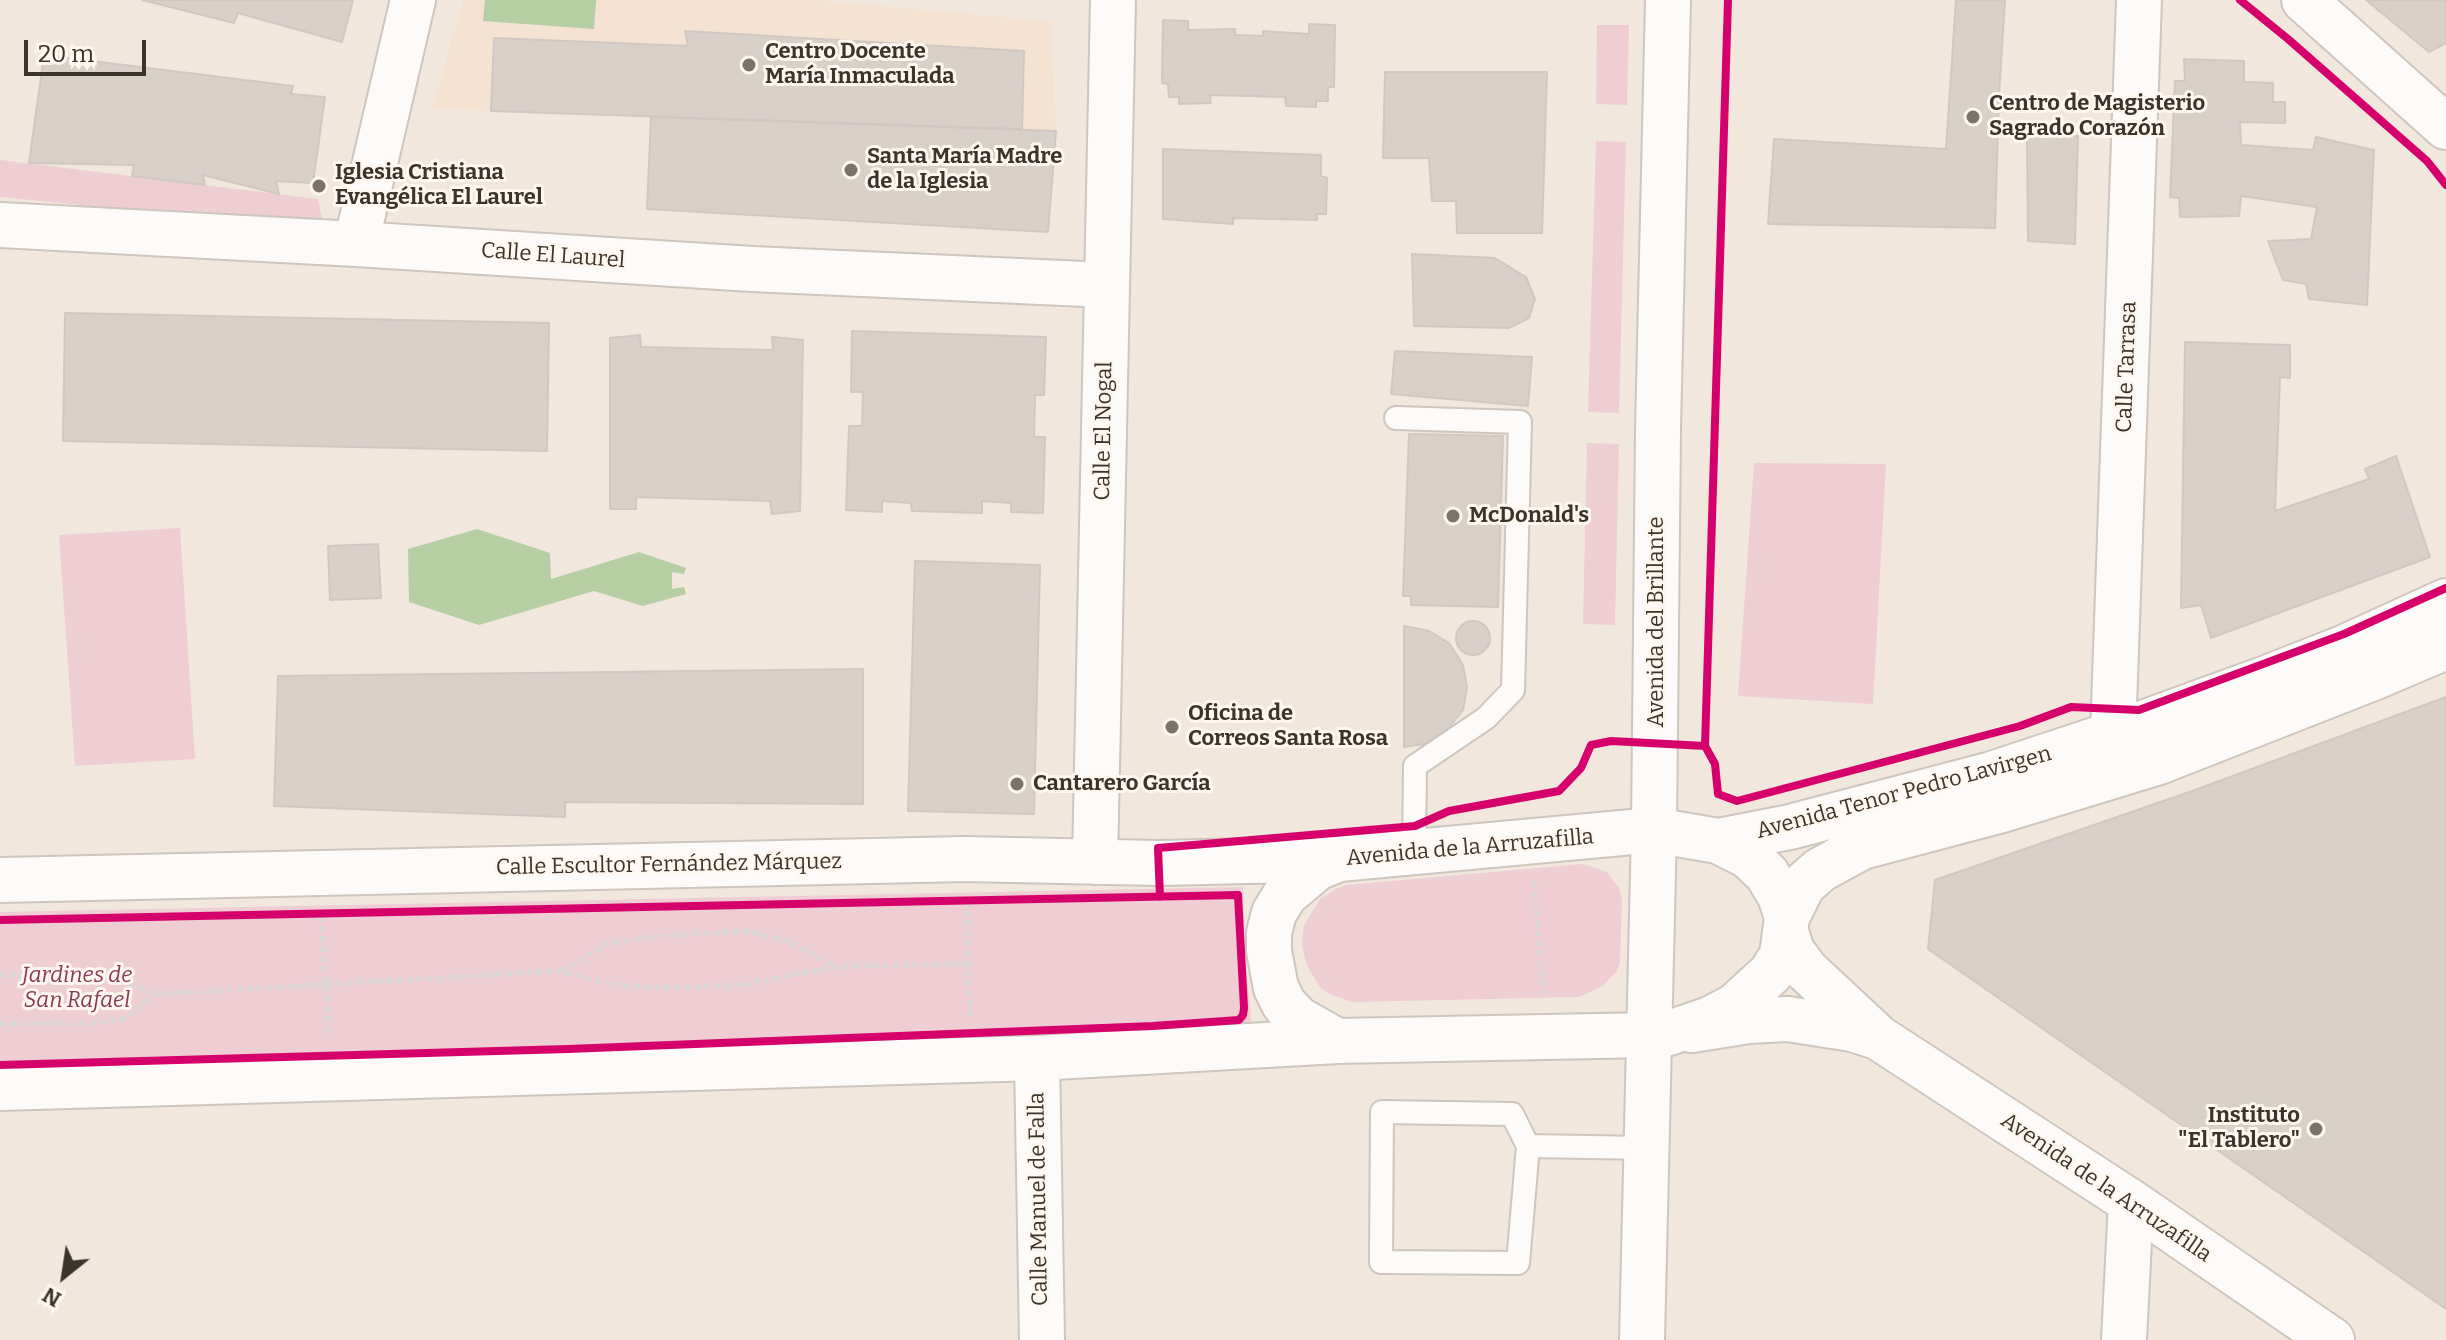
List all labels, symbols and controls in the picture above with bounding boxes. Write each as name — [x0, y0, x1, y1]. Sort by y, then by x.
scale bar — [28, 24, 150, 74]
place label: Centro Docente María Inmaculada — [765, 39, 955, 90]
text: 20 m — [38, 40, 94, 68]
marker: Centro Docente María Inmaculada — [740, 56, 758, 74]
place label: Centro de Magisterio Sagrado Corazón — [1989, 91, 2205, 142]
marker: Centro de Magisterio Sagrado Corazón — [1964, 108, 1982, 126]
place label: Santa María Madre de la Iglesia — [867, 144, 1062, 196]
place label: Iglesia Cristiana Evangélica El Laurel — [335, 160, 543, 212]
marker: Santa María Madre de la Iglesia — [842, 161, 860, 179]
marker: Iglesia Cristiana Evangélica El Laurel — [310, 177, 328, 195]
street label: Calle El Laurel — [480, 238, 626, 274]
street label: Calle Tarrasa — [2112, 301, 2142, 433]
street label: Calle El Nogal — [1090, 361, 1118, 501]
place label: McDonald's — [1469, 503, 1589, 529]
marker: McDonald's — [1444, 507, 1462, 525]
street label: Avenida del Brillante — [1644, 516, 1670, 728]
place label: Oficina de Correos Santa Rosa — [1188, 701, 1388, 752]
marker: Oficina de Correos Santa Rosa — [1163, 718, 1181, 736]
street label: Avenida Tenor Pedro Lavirgen — [1753, 741, 2055, 845]
place label: Cantarero García — [1033, 771, 1211, 797]
marker: Cantarero García — [1008, 775, 1026, 793]
street label: Avenida de la Arruzafilla — [1345, 824, 1595, 872]
street label: Calle Escultor Fernández Márquez — [496, 849, 842, 881]
park label: Jardines de San Rafael — [22, 963, 132, 1014]
street label: Calle Manuel de Falla — [1024, 1092, 1054, 1306]
place label: Instituto "El Tablero" — [2178, 1103, 2300, 1154]
street label: Avenida de la Arruzafilla — [1996, 1108, 2216, 1268]
marker: Instituto "El Tablero" — [2307, 1120, 2325, 1138]
north arrow — [24, 1236, 104, 1316]
text: N — [38, 1281, 66, 1313]

